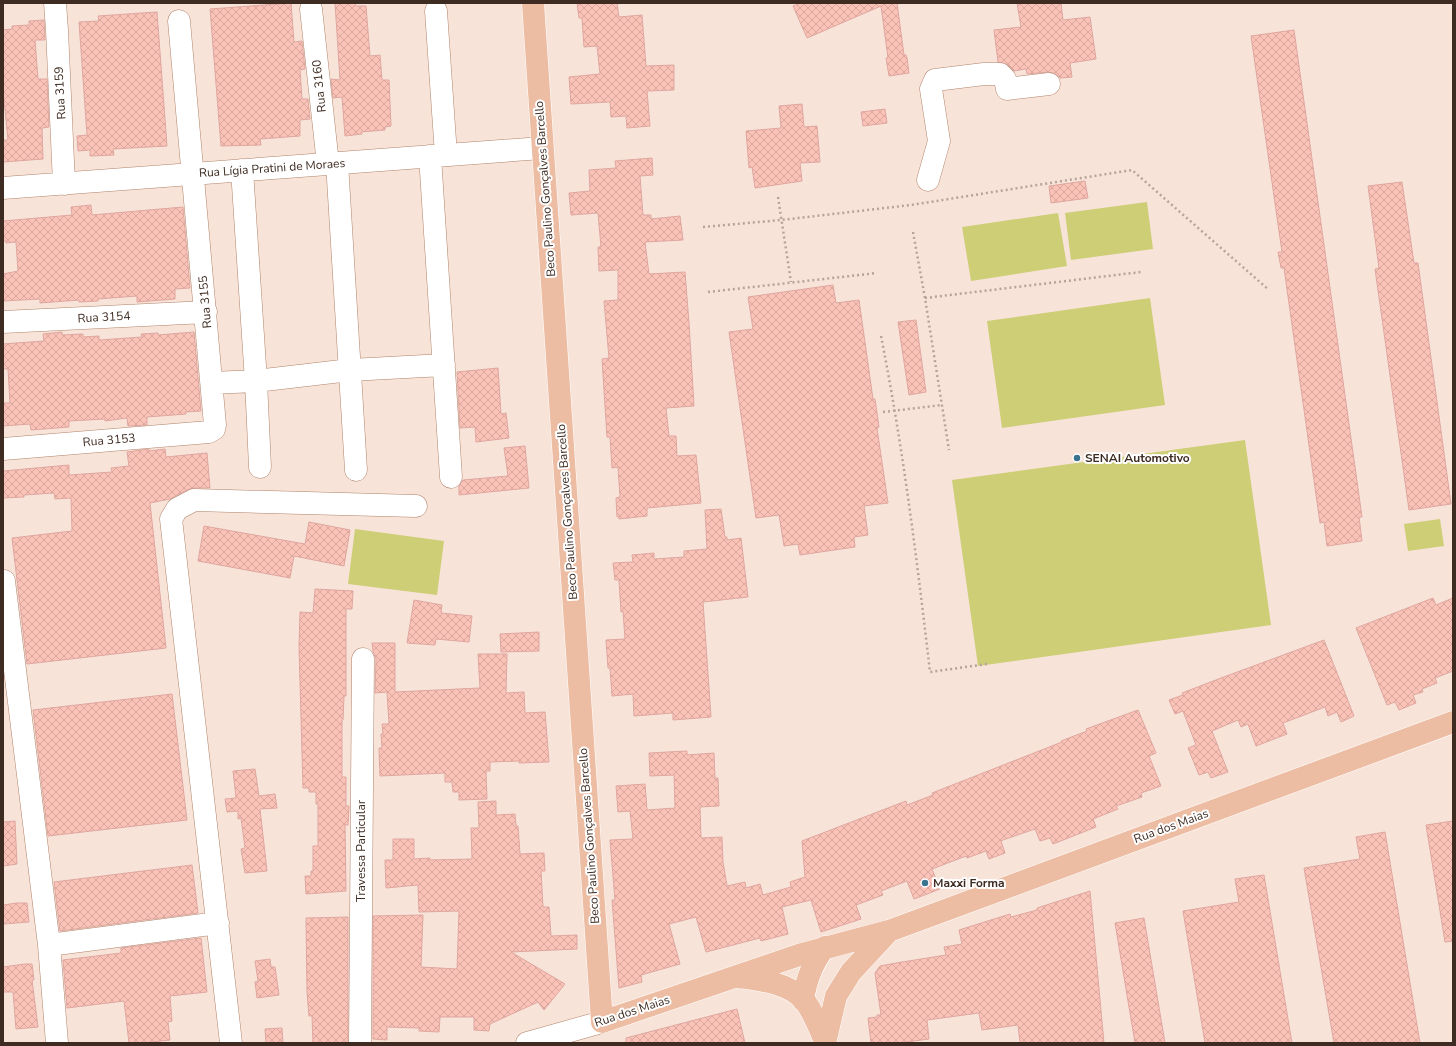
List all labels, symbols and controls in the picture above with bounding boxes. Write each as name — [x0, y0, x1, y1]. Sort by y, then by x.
street label: Rua 3160 — [308, 59, 330, 113]
street label: Rua 3159 — [51, 66, 69, 120]
street label: Beco Paulino Gonçalves Barcello — [531, 100, 559, 277]
street label: Rua Lígia Pratini de Moraes — [198, 155, 346, 181]
street label: Rua 3155 — [195, 275, 215, 329]
street label: Rua 3154 — [77, 308, 131, 326]
street label: Beco Paulino Gonçalves Barcello — [553, 423, 581, 600]
street label: Rua 3153 — [82, 430, 136, 450]
place label: SENAI Automotivo — [1085, 450, 1190, 466]
marker: SENAI Automotivo — [1072, 453, 1082, 463]
street label: Beco Paulino Gonçalves Barcello — [575, 747, 603, 924]
street label: Travessa Particular — [353, 799, 369, 902]
street label: Rua dos Maias — [1131, 805, 1211, 847]
place label: Maxxi Forma — [933, 875, 1005, 891]
marker: Maxxi Forma — [920, 878, 930, 888]
street label: Rua dos Maias — [592, 991, 672, 1031]

